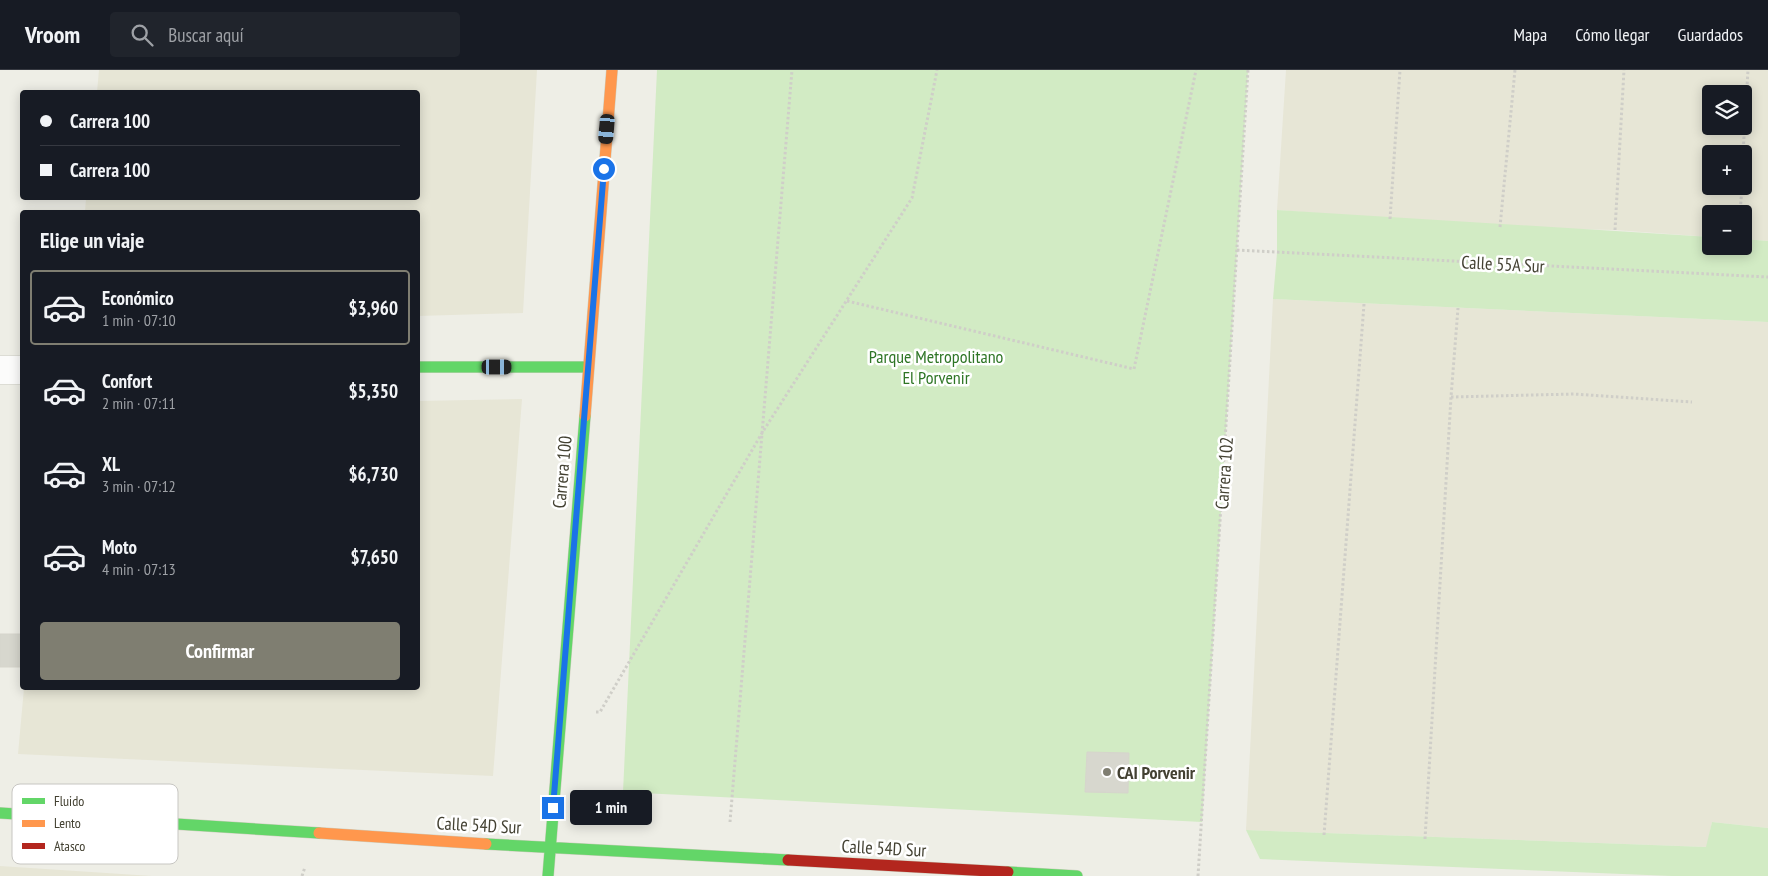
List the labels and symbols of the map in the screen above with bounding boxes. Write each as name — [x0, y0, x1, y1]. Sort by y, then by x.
car — [598, 113, 615, 145]
route start — [593, 158, 615, 180]
street label: Calle 55A Sur — [1461, 250, 1545, 278]
park label: Parque Metropolitano El Porvenir — [869, 345, 1004, 389]
car — [482, 360, 512, 375]
street label: Carrera 100 — [547, 435, 577, 509]
street label: Carrera 102 — [1210, 436, 1238, 510]
place label: CAI Porvenir — [1117, 761, 1196, 784]
marker: CAI Porvenir — [1101, 766, 1113, 778]
legend — [12, 784, 178, 864]
callout: 1 min — [570, 790, 653, 826]
text: Fluido — [54, 792, 84, 810]
route end — [542, 797, 564, 819]
street label: Calle 54D Sur — [436, 811, 522, 839]
text: Lento — [54, 814, 81, 832]
street label: Calle 54D Sur — [841, 834, 927, 862]
text: Atasco — [54, 837, 85, 855]

